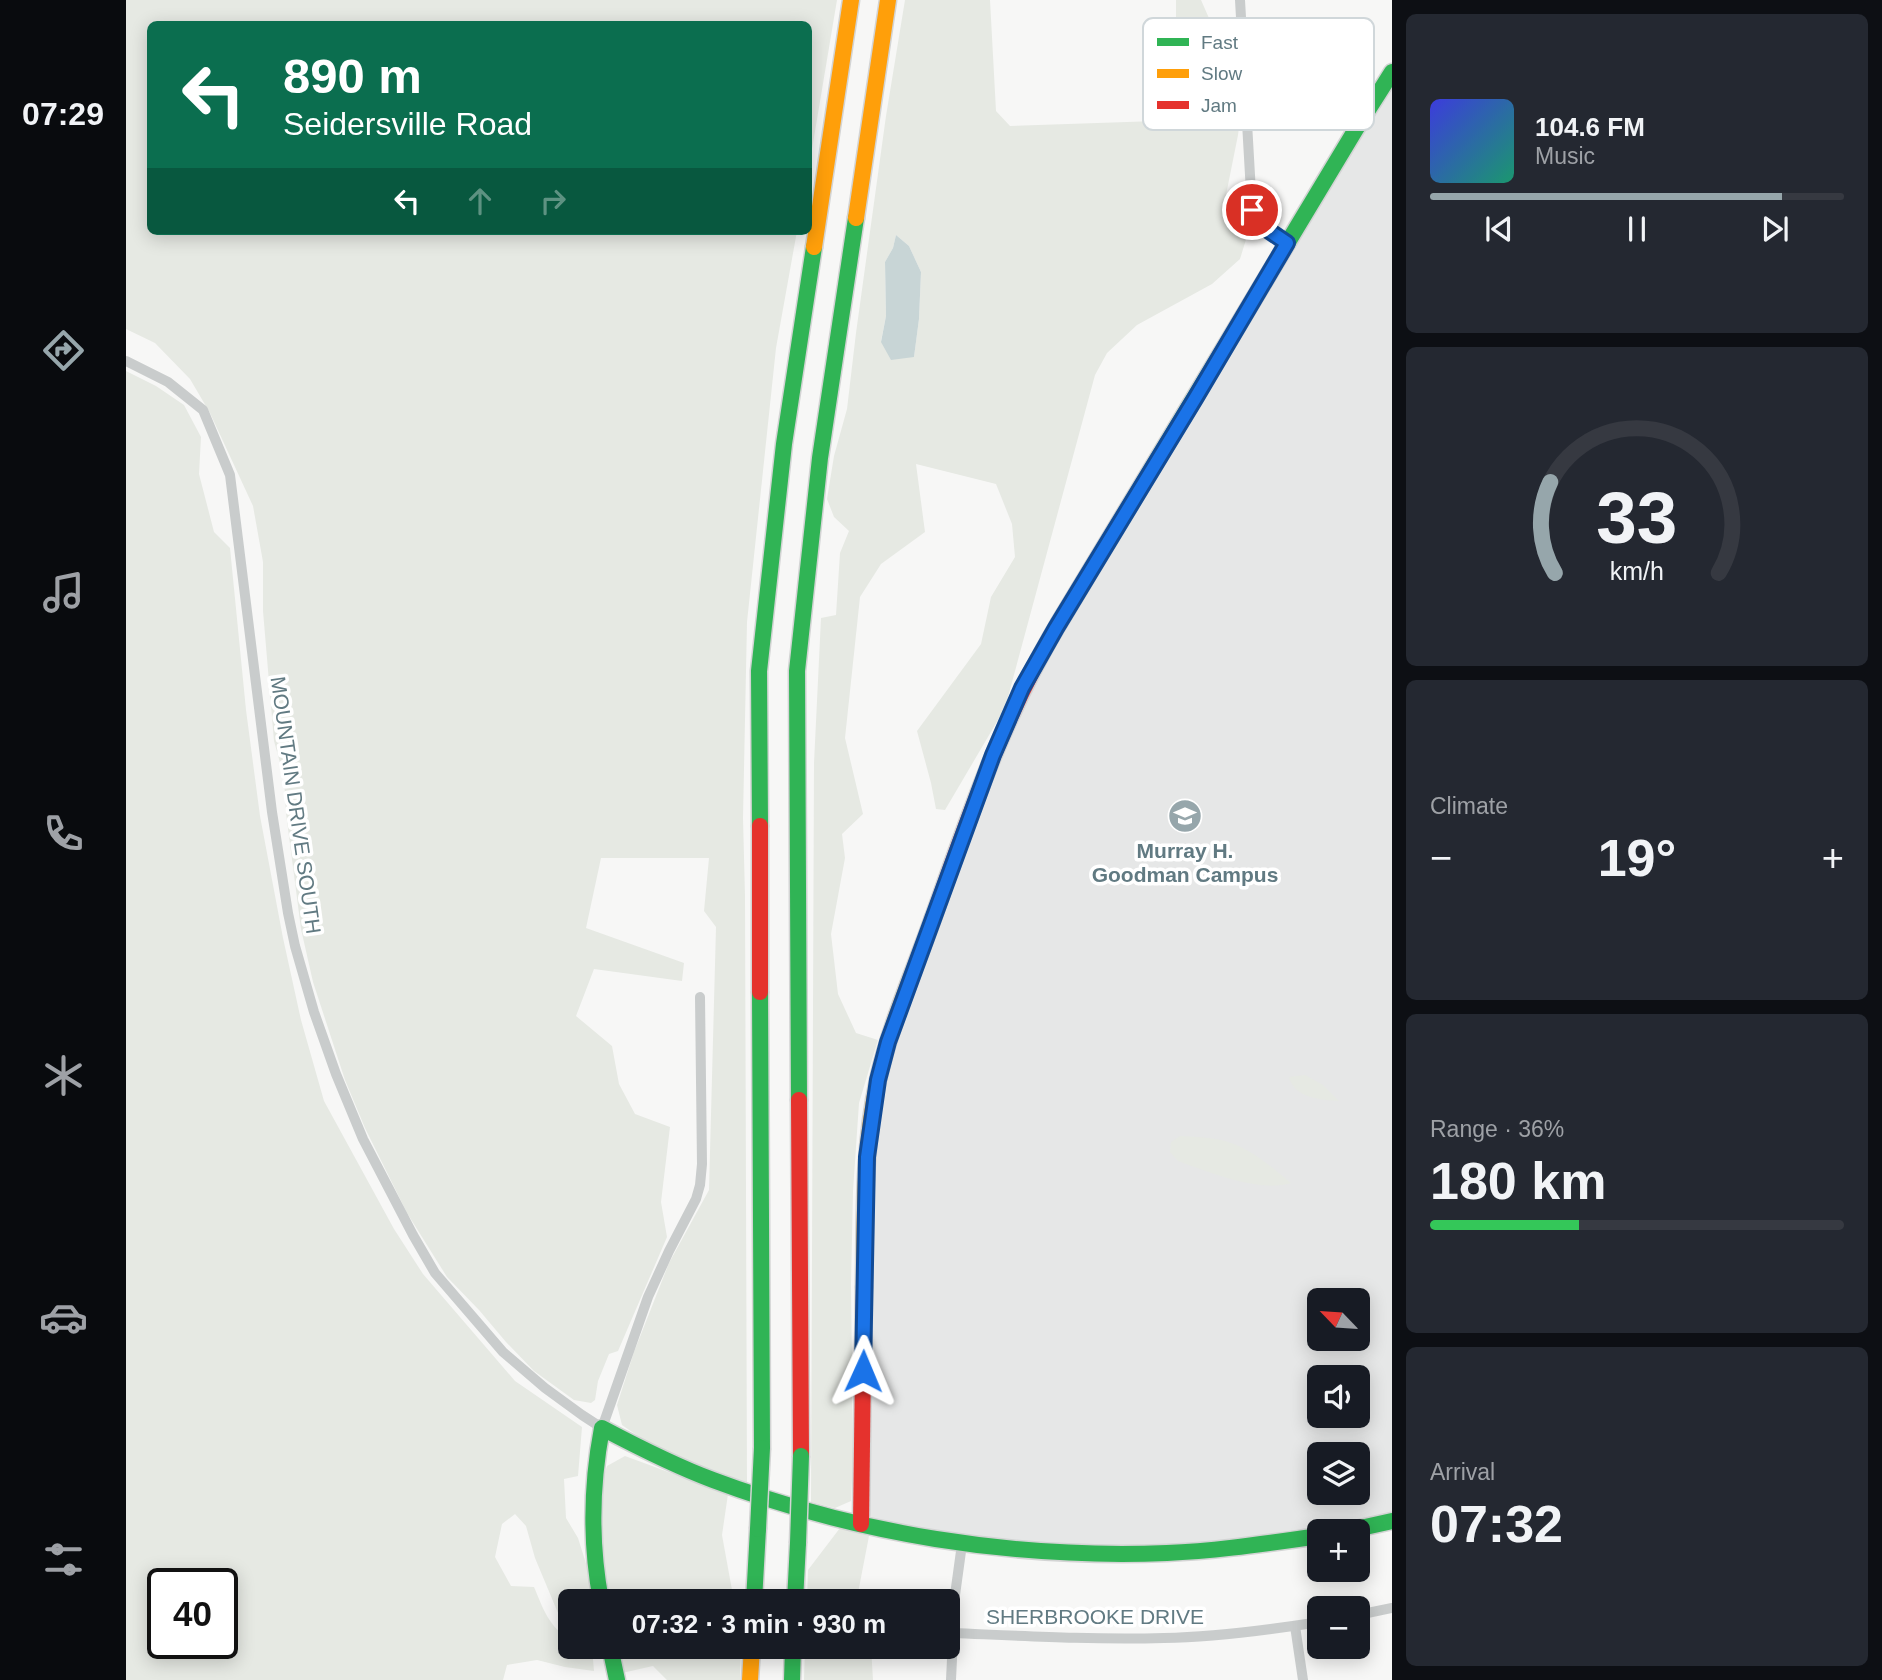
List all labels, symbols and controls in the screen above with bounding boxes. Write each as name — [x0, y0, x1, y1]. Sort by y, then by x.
legend — [1143, 18, 1374, 130]
text: Fast — [1201, 32, 1239, 53]
icon: left — [168, 49, 259, 140]
text: 890 m — [283, 49, 422, 103]
text: Slow — [1201, 63, 1242, 84]
text: Jam — [1201, 95, 1237, 116]
text: 07:29 — [22, 96, 104, 132]
text: Seidersville Road — [283, 106, 532, 142]
text: 104.6 FM — [1535, 112, 1645, 142]
text: Music — [1535, 143, 1595, 169]
pin — [1222, 180, 1282, 240]
icon: left — [388, 182, 426, 220]
icon: ahead — [461, 182, 499, 220]
icon: right — [534, 182, 572, 220]
icon: arrive — [1233, 191, 1271, 229]
icon: previous — [1480, 210, 1518, 248]
icon: pause — [1618, 210, 1656, 248]
icon: next — [1756, 210, 1794, 248]
icon: directions — [39, 326, 88, 375]
text: 33 — [1597, 477, 1677, 558]
text: km/h — [1610, 557, 1664, 585]
icon: music — [39, 568, 88, 617]
street label: MOUNTAIN DRIVE SOUTH — [267, 675, 325, 935]
text: Climate — [1430, 793, 1508, 819]
school or university icon: Murray H. Goodman Campus — [1166, 797, 1204, 835]
icon: phone — [39, 809, 88, 858]
text: 19° — [1598, 829, 1676, 887]
text: − — [1430, 837, 1452, 879]
text: + — [1822, 837, 1844, 879]
place label: Murray H. Goodman Campus — [1092, 839, 1278, 886]
icon: climate — [39, 1051, 88, 1100]
text: Range · 36% — [1430, 1116, 1564, 1142]
text: 180 km — [1430, 1152, 1606, 1210]
north arrow — [1307, 1288, 1370, 1351]
map controls — [1307, 1288, 1370, 1659]
icon: car — [39, 1293, 88, 1342]
position arrow — [826, 1334, 900, 1408]
button: sound — [1307, 1365, 1370, 1428]
button: layers — [1307, 1442, 1370, 1505]
text: Arrival — [1430, 1459, 1495, 1485]
text: 07:32 — [1430, 1495, 1563, 1553]
button: + — [1307, 1519, 1370, 1582]
icon: filters — [39, 1535, 88, 1584]
speed limit sign: 40 — [147, 1568, 238, 1659]
button: − — [1307, 1596, 1370, 1659]
street label: SHERBROOKE DRIVE — [986, 1605, 1204, 1628]
text: 07:32 · 3 min · 930 m — [632, 1609, 886, 1639]

